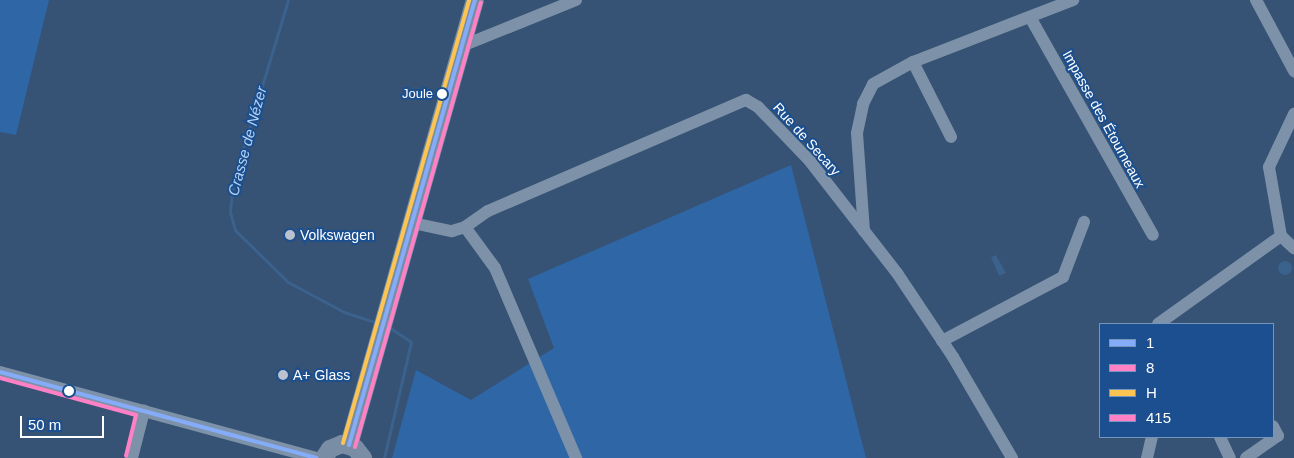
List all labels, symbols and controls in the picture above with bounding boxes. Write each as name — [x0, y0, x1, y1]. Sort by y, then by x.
street label: Impasse des Étourneaux — [1059, 47, 1149, 191]
water label: Crasse de Nézer — [224, 84, 270, 198]
place label: Joule — [402, 86, 433, 102]
marker: Joule — [437, 89, 447, 99]
street label: Rue de Secary — [770, 99, 844, 179]
place label: Volkswagen — [300, 227, 375, 243]
marker: Volkswagen — [284, 229, 296, 241]
legend — [1099, 323, 1274, 438]
text: 1 — [1146, 334, 1154, 351]
text: 8 — [1146, 359, 1154, 376]
place label: A+ Glass — [293, 367, 350, 383]
marker: A+ Glass — [277, 369, 289, 381]
text: H — [1146, 384, 1157, 401]
unlabelled marker — [64, 386, 74, 396]
scale bar — [22, 406, 106, 438]
text: 415 — [1146, 409, 1171, 426]
text: 50 m — [28, 416, 61, 433]

